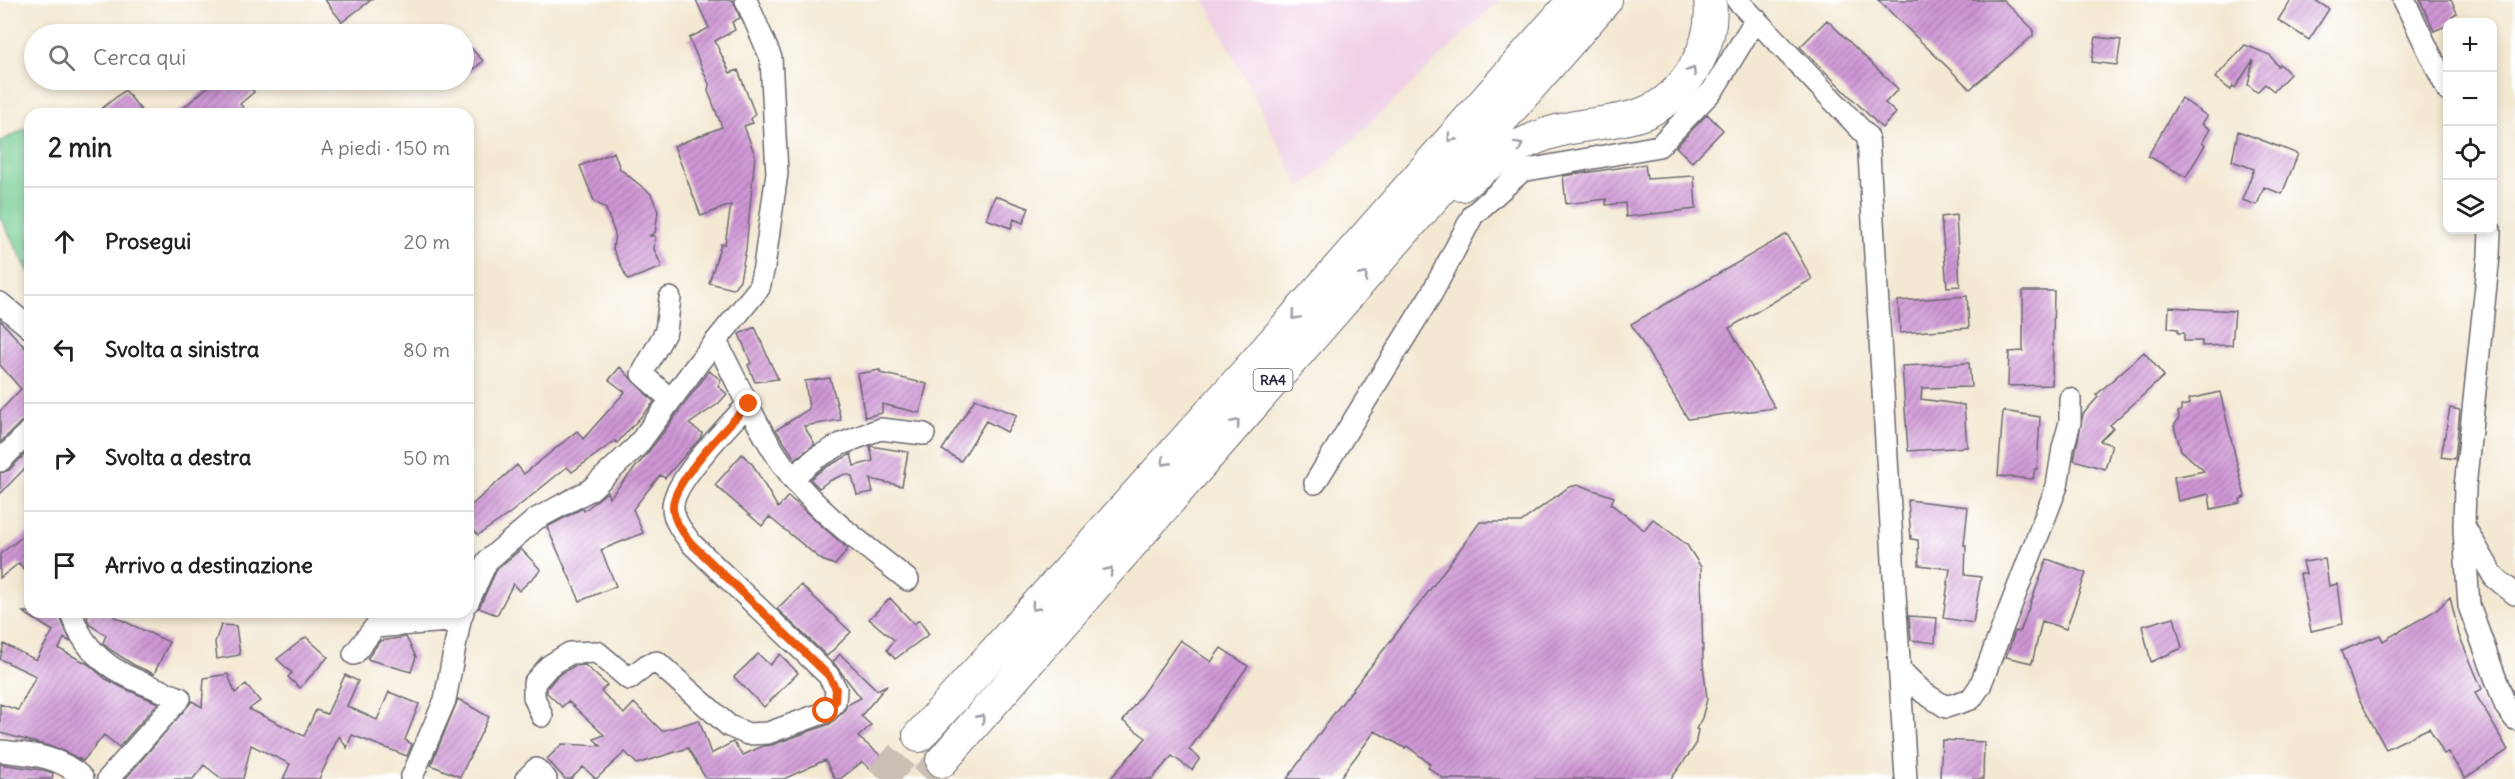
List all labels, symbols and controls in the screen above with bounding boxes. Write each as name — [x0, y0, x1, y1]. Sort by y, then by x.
map controls — [2443, 18, 2497, 234]
button: + — [2443, 18, 2497, 72]
search box — [24, 24, 474, 90]
icon: search — [45, 41, 78, 74]
text: Cerca qui — [93, 43, 186, 71]
one-way arrow — [1684, 67, 1696, 77]
button: − — [2443, 72, 2497, 126]
button: locate — [2443, 126, 2497, 180]
text: 2 min — [48, 131, 112, 164]
one-way arrow — [1447, 131, 1458, 141]
text: A piedi · 150 m — [321, 135, 450, 160]
one-way arrow — [1513, 142, 1523, 153]
button: layers — [2443, 180, 2497, 234]
icon: ahead — [48, 225, 81, 258]
text: Prosegui — [105, 227, 191, 255]
text: 20 m — [404, 229, 450, 254]
one-way arrow — [1357, 272, 1368, 282]
one-way arrow — [1291, 309, 1302, 320]
icon: left — [48, 333, 81, 366]
text: Svolta a sinistra — [105, 335, 259, 363]
text: 80 m — [403, 337, 450, 362]
road number: RA4 — [1254, 369, 1292, 391]
route end — [735, 390, 761, 416]
one-way arrow — [1229, 419, 1240, 430]
icon: right — [48, 441, 81, 474]
text: Svolta a destra — [105, 443, 251, 471]
text: 50 m — [403, 445, 450, 470]
one-way arrow — [1161, 455, 1172, 466]
icon: arrive — [48, 549, 81, 582]
text: Arrivo a destinazione — [105, 551, 313, 579]
one-way arrow — [1102, 567, 1113, 577]
one-way arrow — [1031, 600, 1042, 611]
route start — [812, 697, 838, 723]
one-way arrow — [974, 714, 985, 725]

